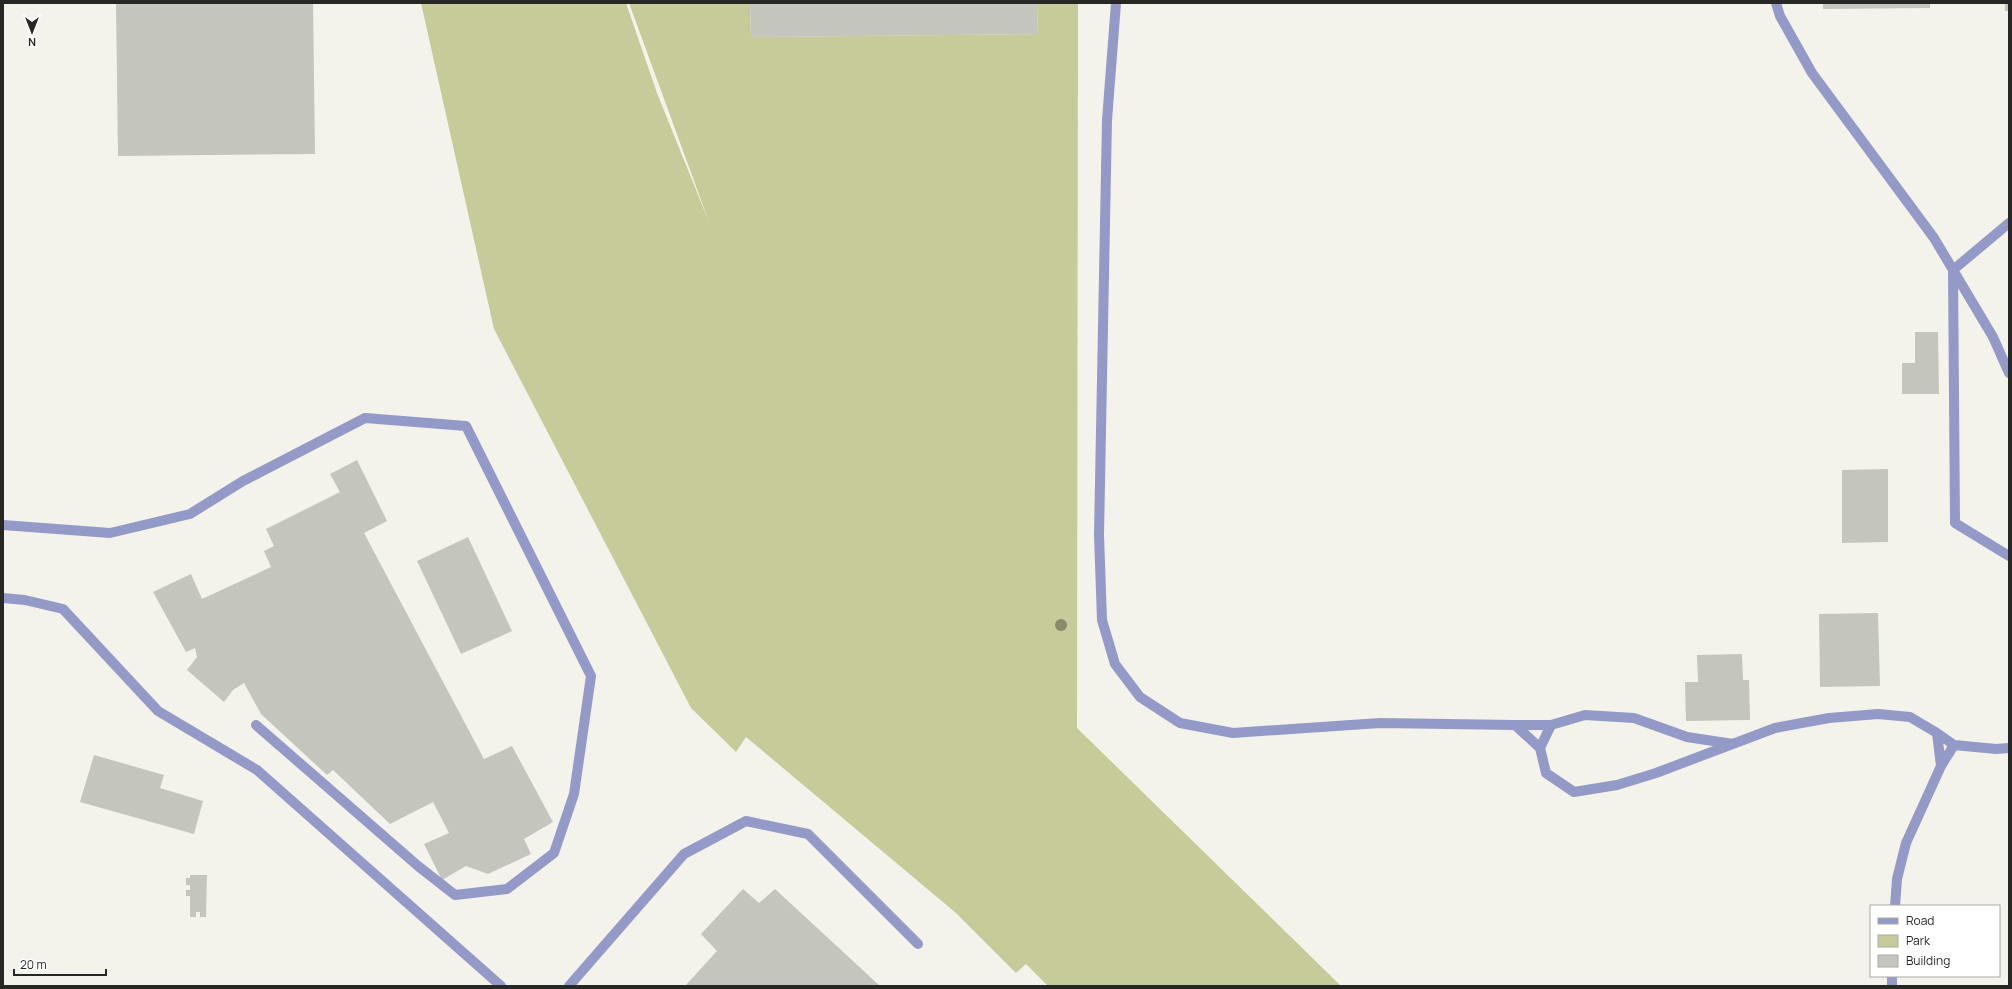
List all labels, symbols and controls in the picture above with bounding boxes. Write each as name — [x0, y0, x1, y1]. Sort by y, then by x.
north arrow — [12, 12, 52, 52]
text: N — [28, 35, 36, 50]
legend — [1870, 905, 2000, 977]
text: Road — [1906, 912, 1934, 929]
text: Park — [1906, 932, 1931, 949]
scale bar — [14, 951, 106, 977]
text: Building — [1906, 952, 1950, 969]
text: 20 m — [20, 956, 47, 973]

